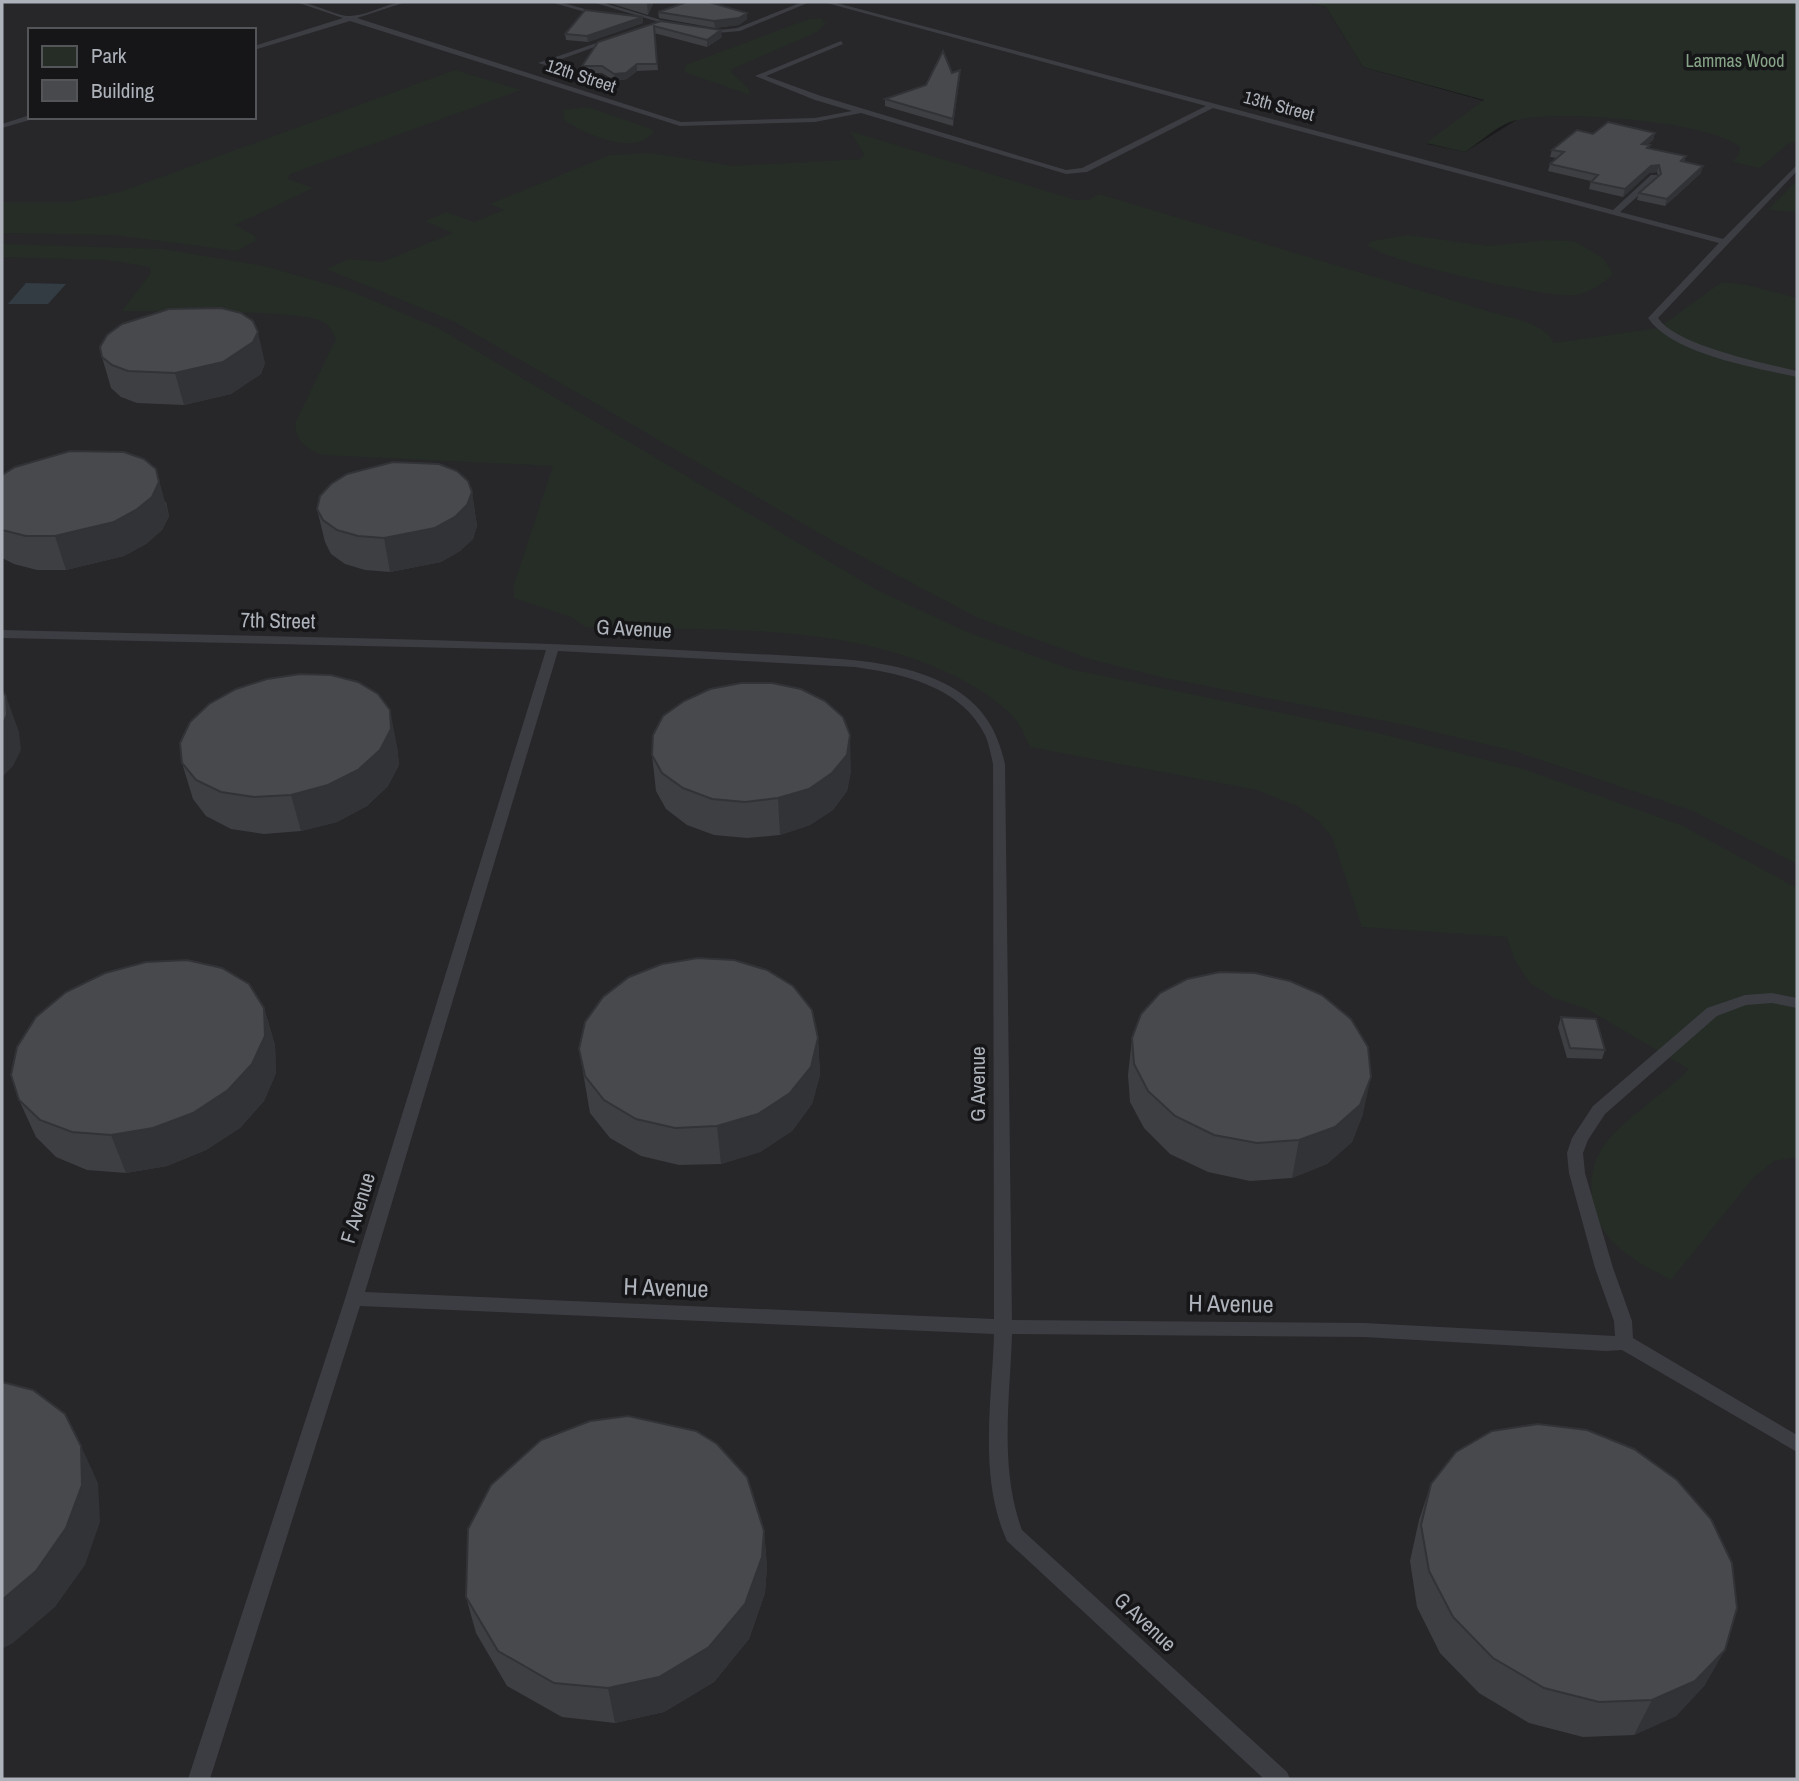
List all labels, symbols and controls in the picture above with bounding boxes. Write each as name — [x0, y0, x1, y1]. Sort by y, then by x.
legend — [28, 28, 256, 119]
text: Park — [91, 41, 127, 70]
park label: Lammas Wood — [1686, 48, 1785, 73]
street label: 12th Street — [543, 52, 619, 99]
text: Building — [91, 76, 155, 105]
street label: 13th Street — [1241, 84, 1317, 127]
street label: 7th Street — [240, 605, 316, 636]
street label: G Avenue — [596, 612, 672, 645]
street label: G Avenue — [963, 1046, 992, 1122]
street label: F Avenue — [333, 1169, 382, 1247]
street label: H Avenue — [623, 1270, 709, 1304]
street label: H Avenue — [1188, 1286, 1274, 1320]
street label: G Avenue — [1108, 1585, 1183, 1658]

